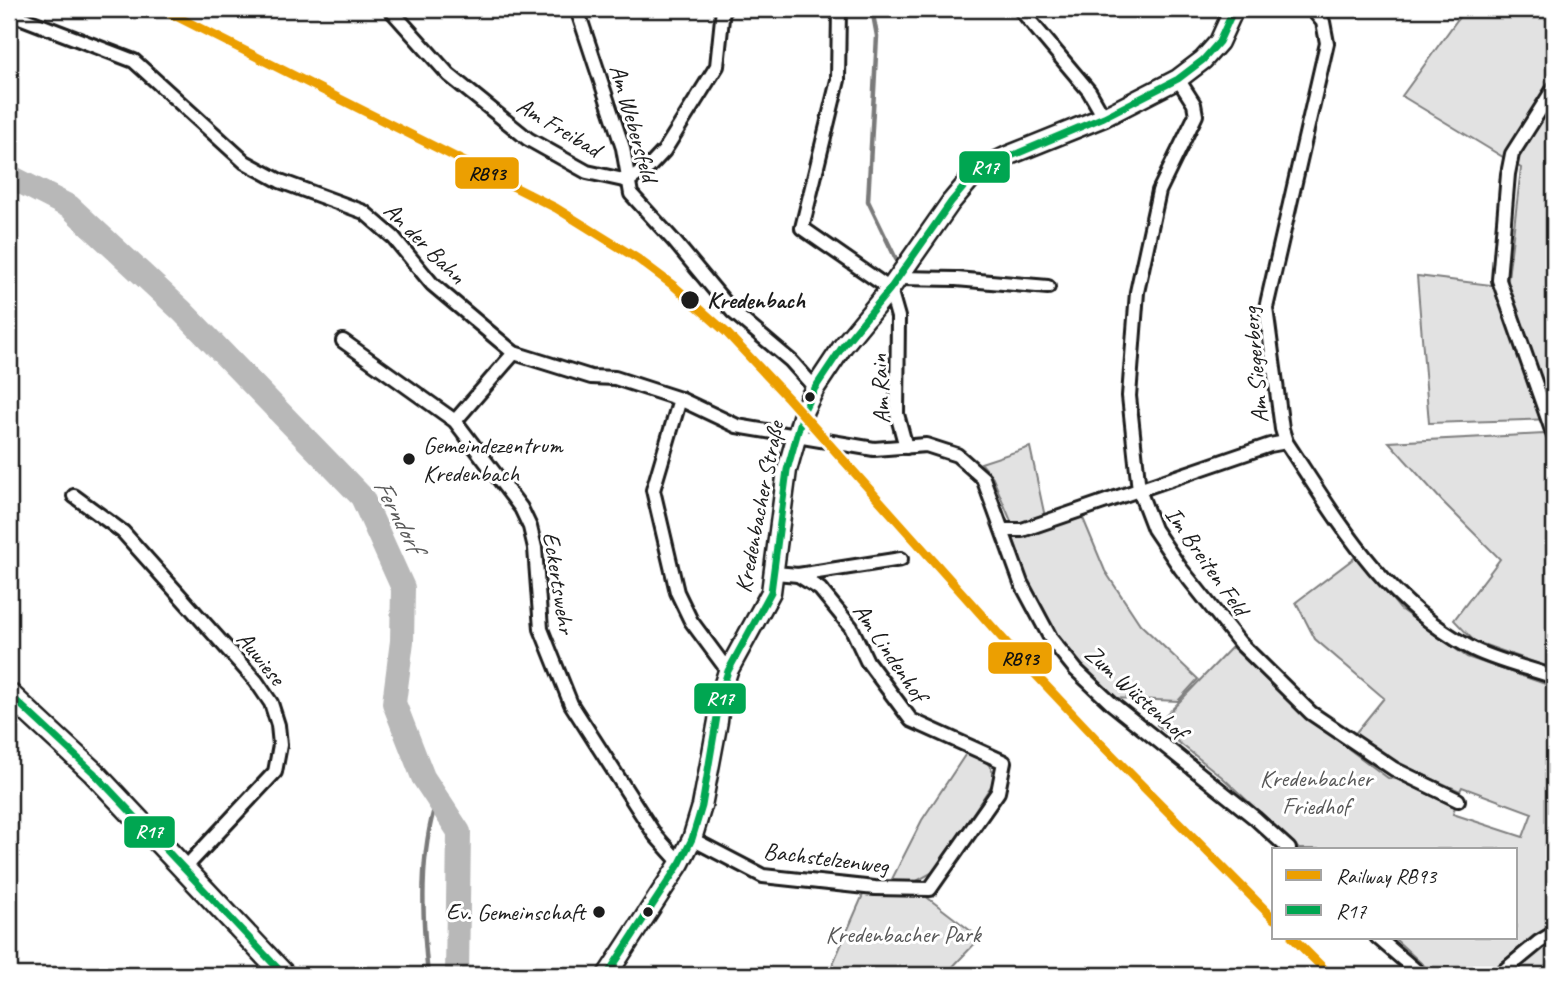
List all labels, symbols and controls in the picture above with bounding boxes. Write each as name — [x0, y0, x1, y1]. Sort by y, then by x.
street label: Am Webersfeld — [603, 61, 666, 188]
street label: Am Freibad — [511, 90, 610, 166]
line badge: R17 — [958, 150, 1011, 184]
line badge: RB93 — [454, 156, 520, 190]
text: R17 — [971, 156, 1001, 180]
text: RB93 — [469, 162, 508, 186]
street label: An der Bahn — [378, 196, 473, 291]
place label: Kredenbach — [707, 285, 806, 315]
marker: Kredenbach — [679, 289, 701, 311]
street label: Am Siegerberg — [1235, 304, 1275, 424]
street label: Am Rain — [863, 353, 897, 425]
unlabelled marker — [803, 390, 817, 404]
street label: Kredenbacher Straße — [728, 417, 791, 595]
place label: Gemeindezentrum Kredenbach — [423, 430, 564, 488]
marker: Gemeindezentrum Kredenbach — [401, 451, 417, 467]
water label: Ferndorf — [366, 473, 436, 565]
street label: Im Breiten Feld — [1158, 501, 1258, 624]
street label: Eckertswehr — [536, 530, 582, 638]
street label: Am Lindenhof — [846, 597, 937, 712]
street label: Auwiese — [230, 625, 293, 693]
street label: Zum Wüstenhof — [1079, 638, 1197, 749]
line badge: RB93 — [987, 641, 1053, 675]
text: RB93 — [1002, 647, 1041, 671]
line badge: R17 — [693, 682, 747, 715]
text: R17 — [706, 687, 736, 711]
park label: Kredenbacher Friedhof — [1260, 763, 1375, 821]
line badge: R17 — [123, 815, 176, 849]
text: R17 — [135, 820, 165, 844]
street label: Bachstelzenweg — [762, 835, 891, 881]
legend — [1272, 848, 1518, 939]
text: Railway RB93 — [1336, 863, 1438, 889]
place label: Ev. Gemeinschaft — [446, 897, 587, 927]
text: R17 — [1336, 898, 1368, 924]
marker: Ev. Gemeinschaft — [591, 904, 607, 920]
unlabelled marker — [641, 905, 655, 919]
park label: Kredenbacher Park — [825, 919, 983, 949]

